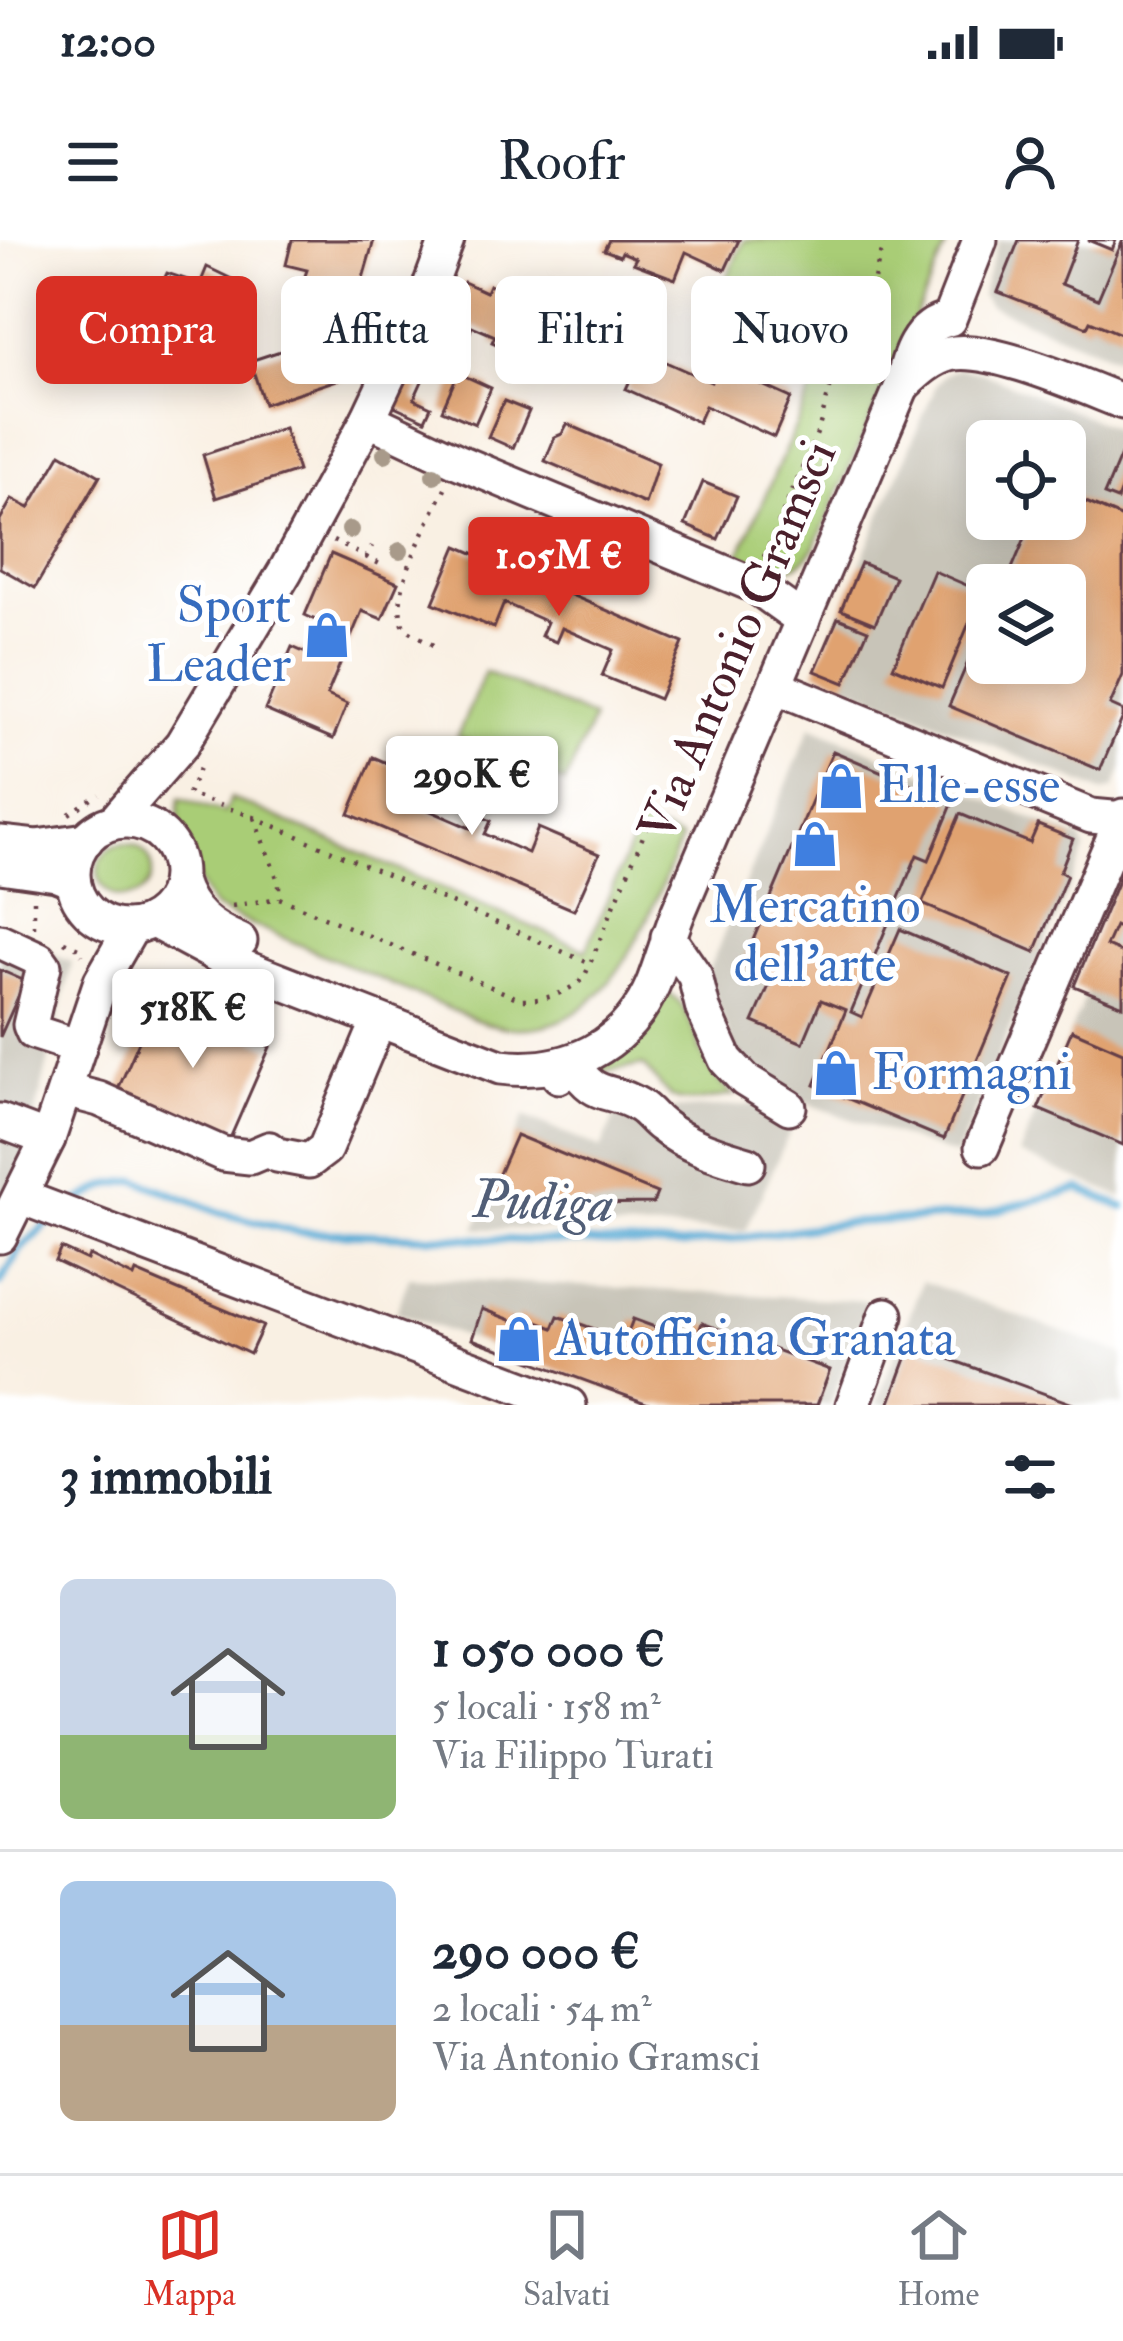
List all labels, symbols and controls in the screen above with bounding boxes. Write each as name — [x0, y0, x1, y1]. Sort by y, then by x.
text: 12:00 — [60, 14, 156, 70]
text: Roofr — [498, 128, 625, 196]
icon: menu — [60, 129, 126, 195]
icon: person — [997, 129, 1063, 195]
chip: Compra — [36, 276, 257, 384]
chip: Affitta — [281, 276, 471, 384]
chip: Filtri — [495, 276, 667, 384]
chip: Nuovo — [691, 276, 891, 384]
map controls — [966, 420, 1086, 684]
button: locate — [966, 420, 1086, 540]
street label: Via Antonio Gramsci — [625, 431, 851, 851]
pin: 1.05M € — [448, 517, 670, 619]
text: 1.05M € — [495, 531, 623, 580]
button: layers — [966, 564, 1086, 684]
place label: Sport Leader — [146, 574, 291, 697]
shop icon: Sport Leader — [302, 610, 352, 660]
pin: 290K € — [374, 736, 570, 838]
text: 290K € — [413, 750, 531, 799]
place label: Elle-esse — [877, 754, 1060, 818]
shop icon: Elle-esse — [816, 761, 866, 811]
shop icon: Mercatino dell’arte — [790, 819, 840, 869]
place label: Mercatino dell’arte — [710, 874, 920, 997]
pin: 518K € — [95, 969, 291, 1071]
text: 518K € — [139, 983, 247, 1032]
place label: Formagni — [872, 1041, 1072, 1105]
shop icon: Formagni — [811, 1048, 861, 1098]
water label: Pudiga — [470, 1166, 615, 1238]
place label: Autofficina Granata — [554, 1307, 956, 1371]
shop icon: Autofficina Granata — [494, 1314, 544, 1364]
icon: filters — [997, 1444, 1063, 1510]
text: 3 immobili — [60, 1445, 272, 1509]
text: 1 050 000 € — [432, 1618, 665, 1682]
icon: home — [156, 1627, 300, 1771]
text: 5 locali · 158 m² — [432, 1682, 661, 1731]
text: Via Filippo Turati — [432, 1731, 714, 1780]
text: 290 000 € — [432, 1920, 640, 1984]
icon: home — [156, 1929, 300, 2073]
text: 2 locali · 54 m² — [432, 1984, 651, 2033]
text: Via Antonio Gramsci — [432, 2033, 760, 2082]
tab: Mappa — [144, 2202, 236, 2315]
tab: Salvati — [523, 2202, 610, 2315]
tab: Home — [898, 2202, 979, 2315]

